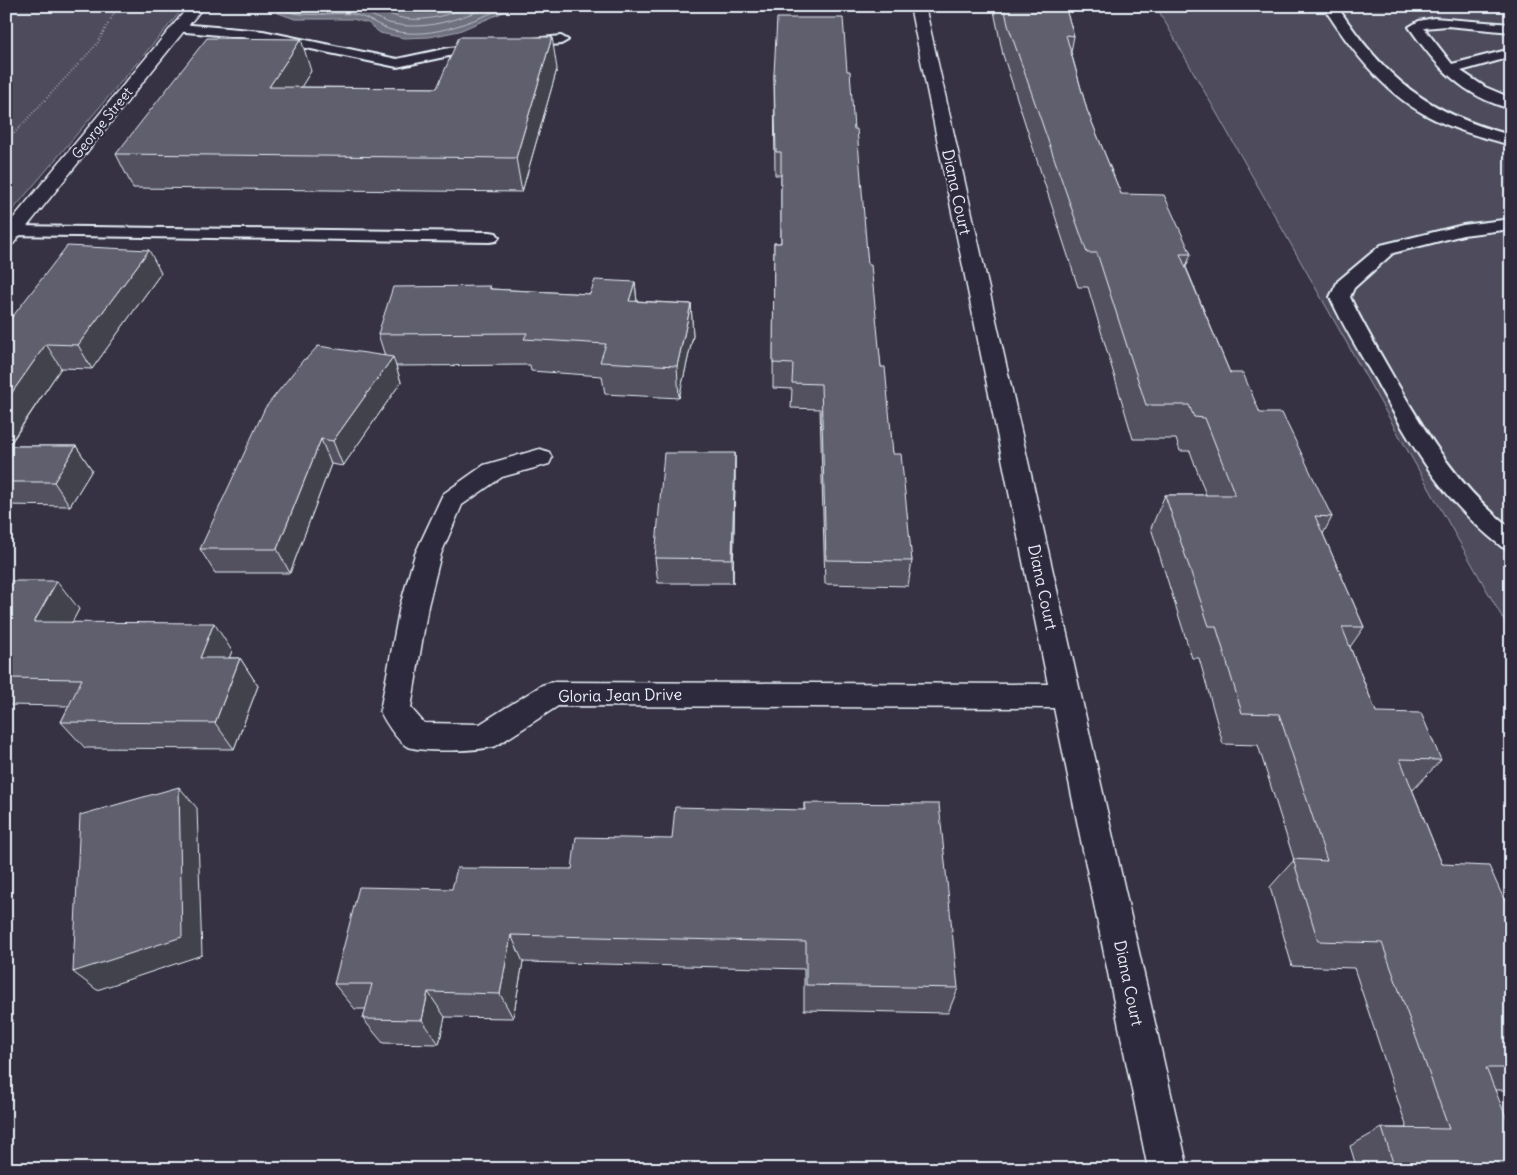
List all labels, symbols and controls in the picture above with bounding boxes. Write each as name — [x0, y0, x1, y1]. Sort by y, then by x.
street label: George Street — [68, 83, 137, 163]
street label: Diana Court — [938, 147, 976, 237]
street label: Diana Court — [1024, 542, 1062, 632]
street label: Gloria Jean Drive — [558, 684, 682, 706]
street label: Diana Court — [1110, 938, 1148, 1028]

